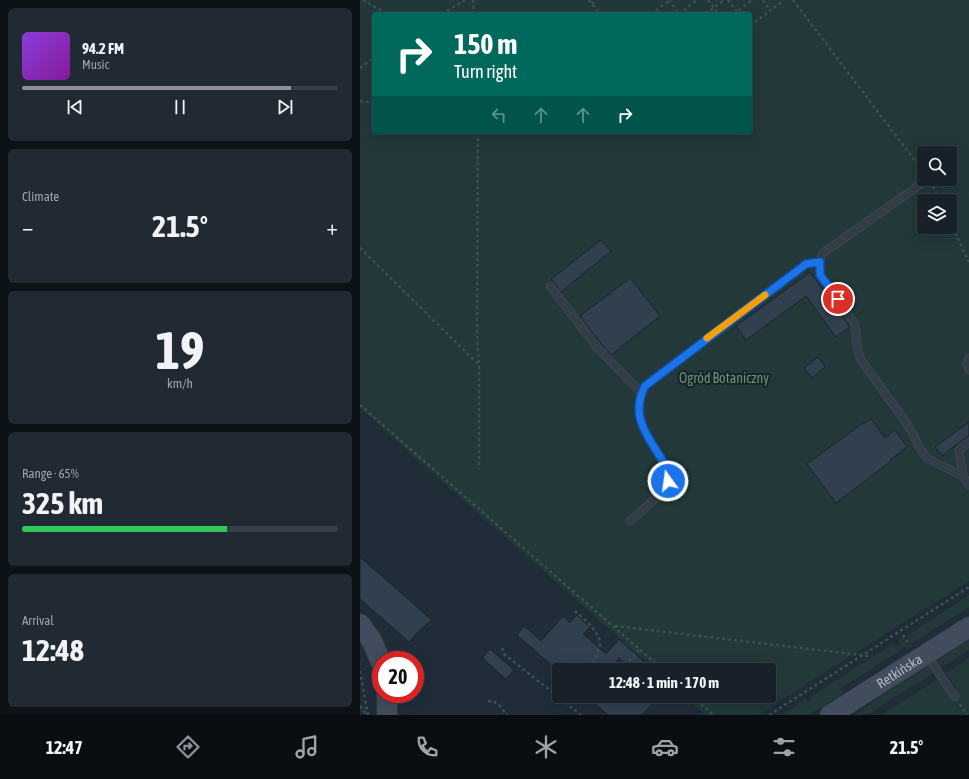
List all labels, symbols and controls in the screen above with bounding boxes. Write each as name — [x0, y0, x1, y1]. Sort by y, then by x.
icon: right — [388, 28, 440, 80]
text: 150 m — [454, 28, 517, 60]
text: 94.2 FM — [82, 40, 124, 57]
text: Music — [82, 57, 109, 72]
text: Turn right — [454, 61, 517, 82]
icon: previous — [64, 96, 86, 118]
icon: pause — [169, 96, 191, 118]
icon: next — [274, 96, 296, 118]
icon: left — [488, 104, 510, 126]
icon: ahead — [530, 104, 552, 126]
icon: ahead — [572, 104, 594, 126]
icon: right — [614, 104, 636, 126]
map controls — [917, 146, 957, 234]
button: search — [917, 146, 957, 186]
text: Climate — [22, 189, 59, 204]
button: layers — [917, 194, 957, 234]
text: 21.5° — [152, 209, 208, 243]
text: − — [22, 214, 33, 240]
text: + — [327, 214, 338, 240]
pin — [821, 282, 855, 316]
icon: arrive — [827, 288, 849, 310]
text: 19 — [156, 320, 204, 380]
park label: Ogród Botaniczny — [679, 370, 769, 386]
text: km/h — [167, 376, 193, 391]
position arrow — [647, 460, 689, 502]
text: Range · 65% — [22, 466, 79, 481]
text: 325 km — [22, 486, 103, 520]
text: Arrival — [22, 613, 54, 628]
text: 12:48 — [22, 633, 84, 667]
speed limit sign: 20 — [372, 651, 424, 703]
street label: Retkińska — [874, 651, 925, 691]
text: 12:48 · 1 min · 170 m — [609, 674, 719, 691]
icon: directions — [174, 733, 202, 761]
icon: music — [293, 733, 321, 761]
icon: phone — [413, 733, 441, 761]
icon: climate — [532, 733, 560, 761]
icon: car — [651, 733, 679, 761]
icon: filters — [770, 733, 798, 761]
text: 12:47 — [46, 737, 83, 758]
text: 21.5° — [890, 737, 923, 758]

